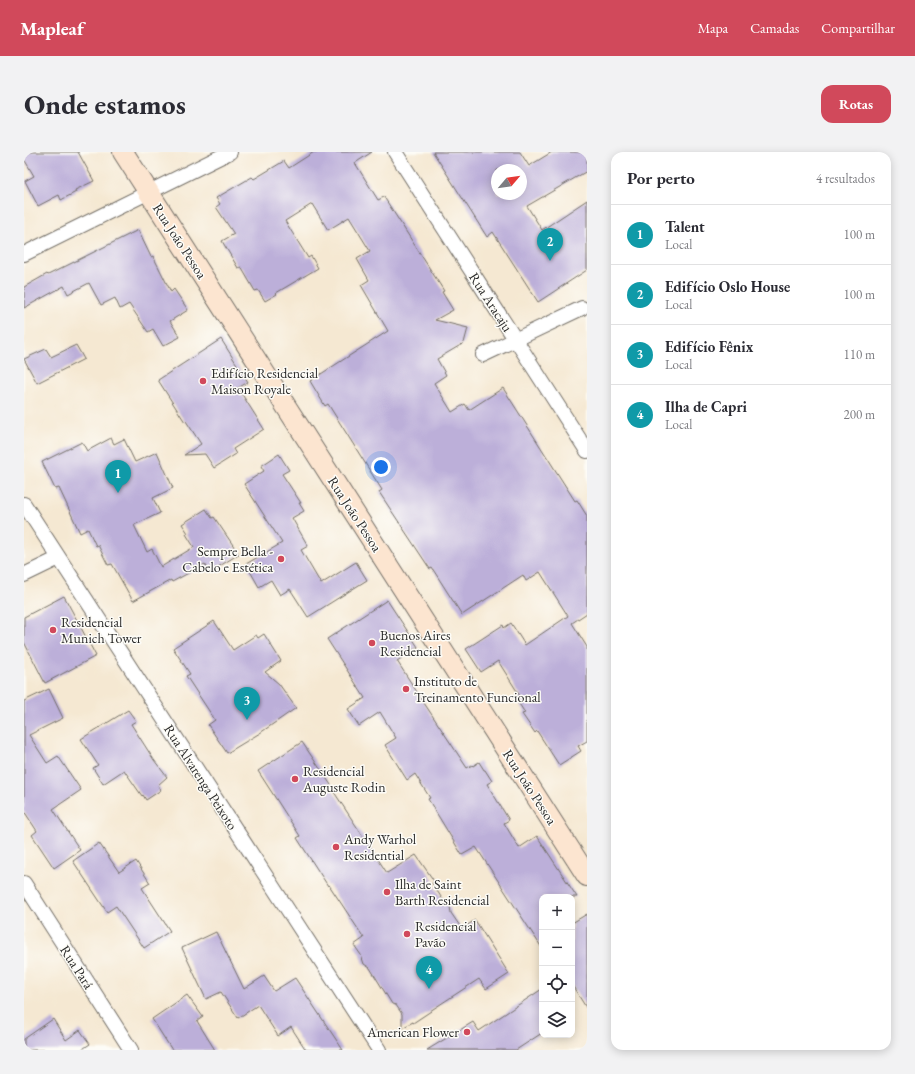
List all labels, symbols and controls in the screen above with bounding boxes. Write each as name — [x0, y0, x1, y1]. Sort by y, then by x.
text: Mapleaf — [20, 16, 84, 41]
text: Mapa — [698, 19, 728, 37]
text: Camadas — [750, 19, 799, 37]
text: Compartilhar — [821, 19, 895, 37]
button: Rotas — [821, 85, 891, 123]
text: Onde estamos — [24, 86, 186, 122]
north arrow — [491, 164, 527, 200]
text: Por perto — [627, 167, 695, 189]
text: 4 resultados — [816, 170, 875, 187]
street label: Rua João Pessoa — [149, 200, 211, 282]
text: Talent — [665, 217, 705, 236]
text: 1 — [637, 226, 643, 243]
text: 100 m — [844, 226, 875, 243]
pin: 2 — [537, 228, 563, 261]
text: Local — [665, 236, 692, 253]
street label: Rua Aracaju — [465, 269, 517, 336]
text: Edifício Oslo House — [665, 277, 790, 296]
text: 2 — [637, 286, 643, 303]
text: 100 m — [844, 286, 875, 303]
text: Local — [665, 296, 692, 313]
text: Edifício Fênix — [665, 337, 753, 356]
text: 3 — [637, 346, 643, 363]
text: 110 m — [844, 346, 875, 363]
text: Local — [665, 356, 692, 373]
place label: Edifício Residencial Maison Royale — [211, 364, 319, 398]
marker: Edifício Residencial Maison Royale — [198, 376, 208, 386]
text: Ilha de Capri — [665, 397, 747, 416]
text: 4 — [637, 406, 643, 423]
text: 200 m — [844, 406, 875, 423]
text: Local — [665, 416, 692, 433]
your location — [371, 457, 391, 477]
pin: 1 — [105, 460, 131, 493]
street label: Rua João Pessoa — [324, 473, 386, 555]
place label: Sempre Bella - Cabelo e Estética — [182, 542, 273, 576]
marker: Sempre Bella - Cabelo e Estética — [276, 554, 286, 564]
place label: Residencial Munich Tower — [61, 613, 142, 647]
marker: Residencial Munich Tower — [48, 625, 58, 635]
place label: Buenos Aires Residencial — [380, 626, 451, 660]
marker: Buenos Aires Residencial — [367, 638, 377, 648]
place label: Instituto de Treinamento Funcional — [414, 672, 541, 706]
marker: Instituto de Treinamento Funcional — [401, 684, 411, 694]
pin: 3 — [234, 687, 260, 720]
street label: Rua Alvarenga Peixoto — [160, 721, 242, 833]
street label: Rua João Pessoa — [499, 746, 561, 828]
place label: Residencial Auguste Rodin — [302, 762, 386, 796]
marker: Residencial Auguste Rodin — [290, 774, 300, 784]
place label: Andy Warhol Residential — [343, 830, 417, 864]
marker: Andy Warhol Residential — [331, 842, 341, 852]
place label: Ilha de Saint Barth Residencial — [395, 875, 490, 909]
marker: Ilha de Saint Barth Residencial — [382, 887, 392, 897]
map controls — [539, 894, 575, 1038]
button: + — [539, 894, 575, 930]
place label: Residencial Pavão — [415, 917, 477, 951]
marker: Residencial Pavão — [402, 929, 412, 939]
button: − — [539, 930, 575, 966]
street label: Rua Pará — [56, 942, 98, 993]
pin: 4 — [416, 956, 442, 989]
button: locate — [539, 966, 575, 1002]
button: layers — [539, 1002, 575, 1038]
place label: American Flower — [366, 1023, 459, 1041]
marker: American Flower — [462, 1027, 472, 1037]

